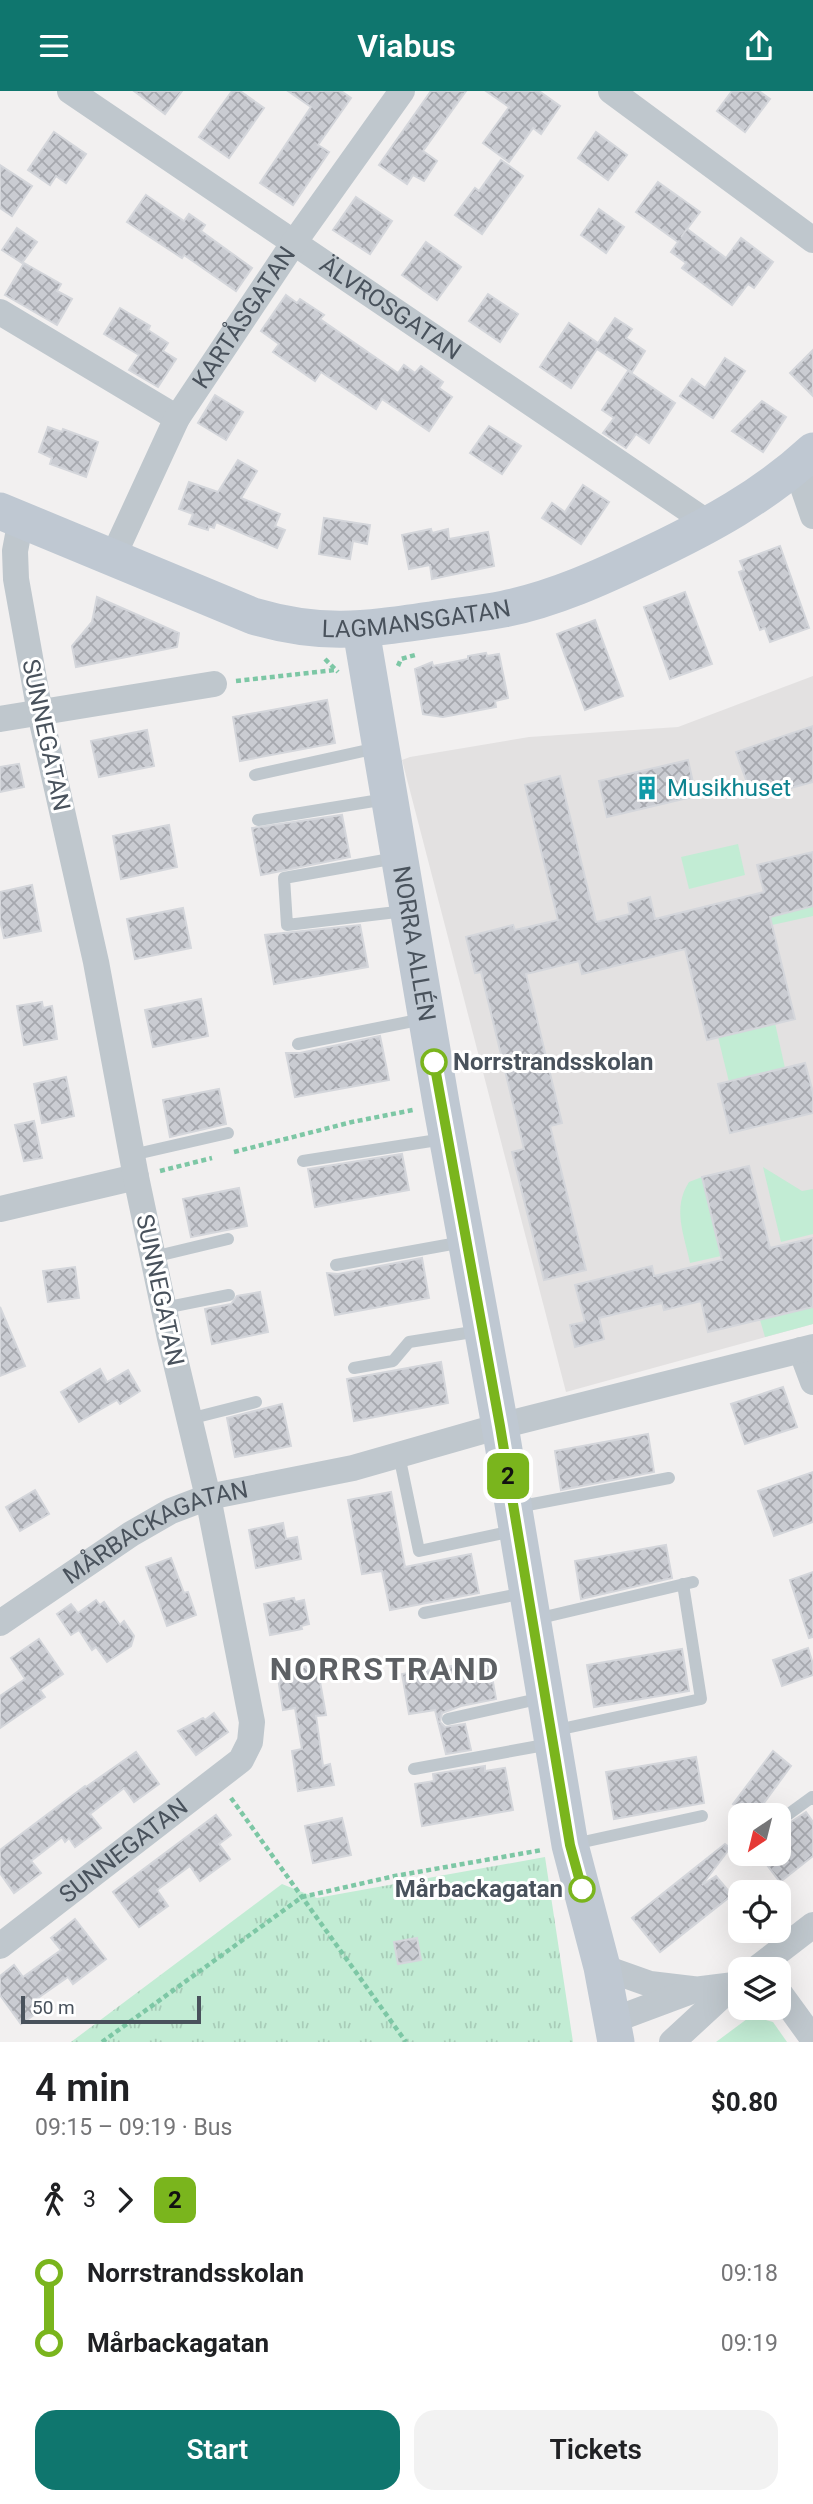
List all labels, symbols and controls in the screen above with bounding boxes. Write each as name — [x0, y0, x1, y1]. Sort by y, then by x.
icon: menu — [35, 27, 73, 65]
text: Viabus — [357, 27, 456, 65]
icon: share — [740, 27, 778, 65]
street label: KARTÅSGATAN — [187, 241, 301, 394]
street label: ÄLVROSGATAN — [315, 250, 466, 366]
street label: LAGMANSGATAN — [321, 594, 513, 643]
street label: SUNNEGATAN — [16, 657, 76, 813]
building icon: Musikhuset — [633, 774, 661, 802]
place label: Musikhuset — [667, 774, 791, 802]
street label: NORRA ALLÉN — [387, 864, 441, 1023]
place label: Norrstrandsskolan — [453, 1048, 653, 1076]
marker: Norrstrandsskolan — [421, 1049, 447, 1075]
street label: SUNNEGATAN — [130, 1212, 190, 1368]
line badge: 2 — [485, 1453, 531, 1499]
text: 2 — [501, 1462, 515, 1490]
street label: MÅRBACKAGATAN — [58, 1475, 250, 1590]
district label: NORRSTRAND — [270, 1650, 500, 1688]
street label: SUNNEGATAN — [54, 1792, 193, 1909]
north arrow — [728, 1803, 791, 1865]
map controls — [728, 1803, 791, 2020]
place label: Mårbackagatan — [395, 1875, 563, 1903]
marker: Mårbackagatan — [569, 1876, 595, 1902]
button: locate — [728, 1880, 791, 1943]
button: layers — [728, 1957, 791, 2020]
scale bar — [21, 1993, 201, 2025]
text: 50 m — [32, 1996, 75, 2019]
text: 4 min — [35, 2066, 130, 2110]
text: $0.80 — [711, 2087, 778, 2117]
text: 09:15 – 09:19 · Bus — [35, 2114, 232, 2141]
icon: walk — [35, 2181, 73, 2219]
icon: forward — [106, 2181, 144, 2219]
text: 3 — [83, 2186, 96, 2213]
text: 2 — [168, 2186, 182, 2214]
text: Norrstrandsskolan — [87, 2258, 304, 2288]
text: 09:18 — [721, 2260, 778, 2287]
text: Mårbackagatan — [87, 2328, 269, 2358]
text: 09:19 — [721, 2330, 778, 2357]
button: Start — [35, 2410, 400, 2490]
button: Tickets — [414, 2410, 778, 2490]

